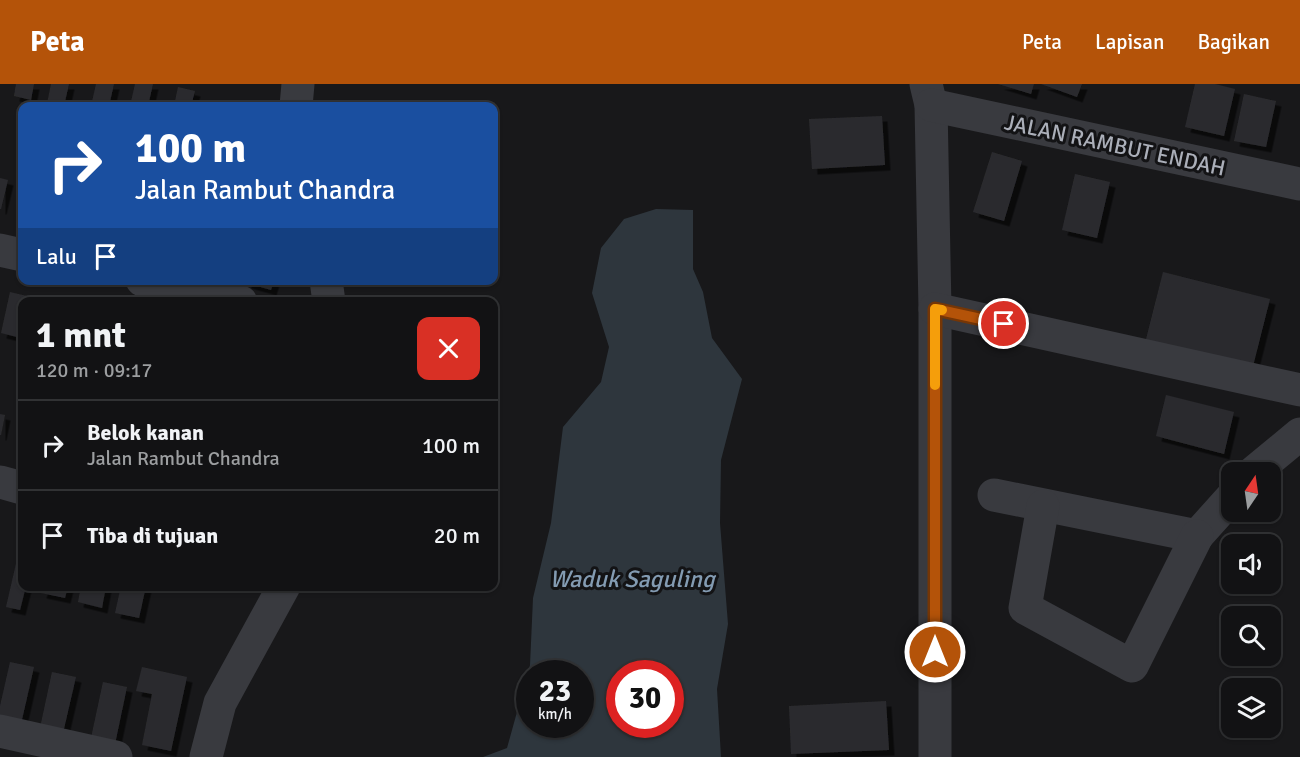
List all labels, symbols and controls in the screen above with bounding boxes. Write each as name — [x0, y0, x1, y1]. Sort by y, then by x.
text: Peta — [30, 25, 85, 59]
text: Peta — [1022, 29, 1062, 55]
text: Lapisan — [1095, 29, 1164, 55]
text: Bagikan — [1197, 29, 1270, 55]
street label: JALAN RAMBUT ENDAH — [1002, 108, 1228, 182]
text: 100 m — [135, 123, 246, 174]
icon: right — [36, 126, 114, 204]
text: Jalan Rambut Chandra — [135, 174, 395, 207]
icon: arrive — [89, 240, 122, 273]
text: Lalu — [36, 243, 77, 270]
pin — [978, 298, 1029, 349]
icon: arrive — [987, 307, 1020, 340]
text: 1 mnt — [36, 313, 126, 358]
button: close — [417, 317, 480, 380]
text: 120 m · 09:17 — [36, 358, 152, 383]
text: Belok kanan — [87, 419, 204, 446]
icon: right — [36, 429, 69, 462]
text: 100 m — [422, 432, 480, 459]
text: Jalan Rambut Chandra — [87, 446, 280, 471]
north arrow — [1221, 462, 1281, 522]
map controls — [1221, 462, 1281, 738]
icon: arrive — [36, 519, 69, 552]
text: Tiba di tujuan — [87, 522, 218, 549]
text: 20 m — [434, 522, 480, 549]
button: sound — [1221, 534, 1281, 594]
water label: Waduk Saguling — [549, 564, 717, 594]
button: search — [1221, 606, 1281, 666]
position arrow — [903, 620, 967, 684]
speed limit sign: 30 — [606, 660, 684, 738]
text: 23 — [539, 673, 571, 710]
button: layers — [1221, 678, 1281, 738]
text: km/h — [538, 705, 572, 723]

